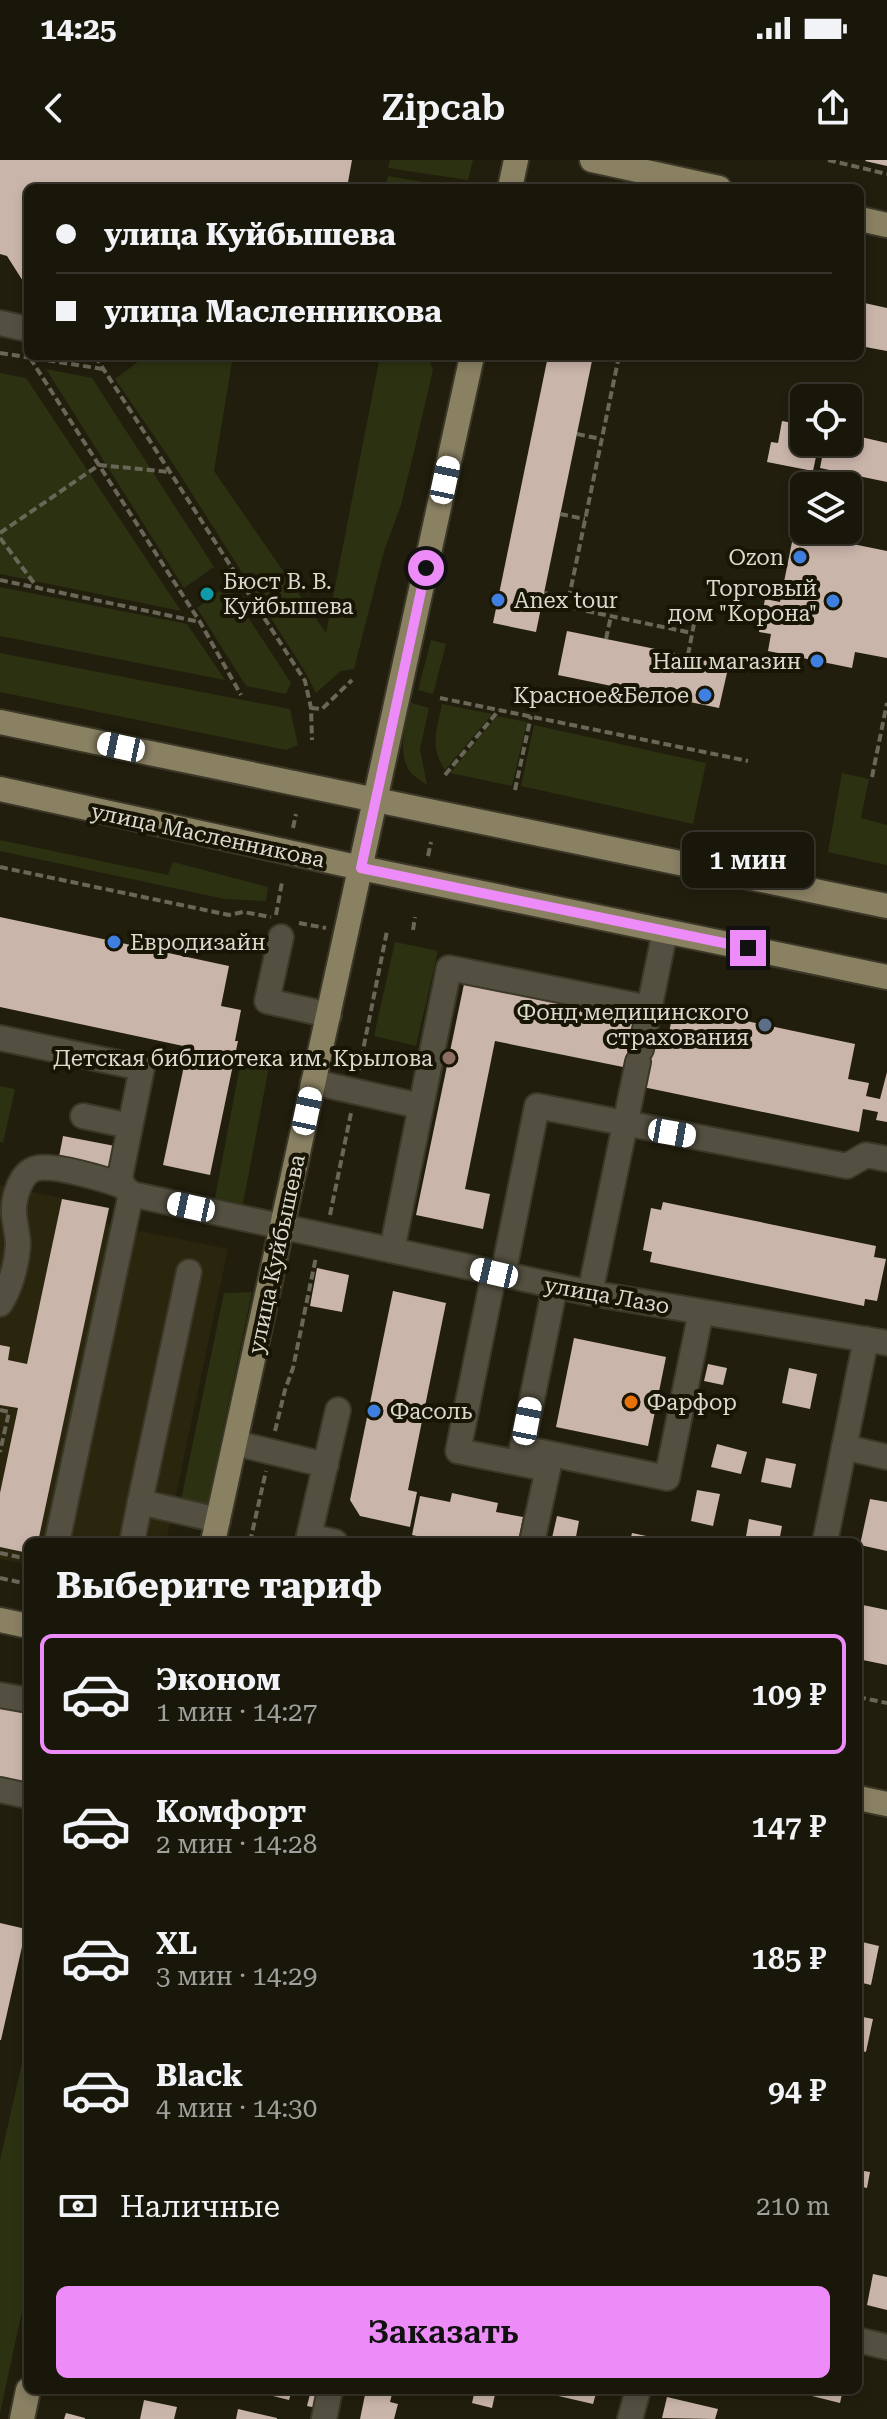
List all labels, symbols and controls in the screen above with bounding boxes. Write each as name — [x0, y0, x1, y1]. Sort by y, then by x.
text: 14:25 — [40, 11, 117, 46]
icon: back — [32, 86, 76, 130]
icon: share — [811, 86, 855, 130]
text: Zipcab — [382, 87, 505, 129]
text: улица Куйбышева — [104, 217, 396, 252]
text: улица Масленникова — [104, 294, 442, 329]
map controls — [790, 384, 862, 544]
button: locate — [790, 384, 862, 456]
car — [428, 454, 462, 506]
button: layers — [790, 472, 862, 544]
place label: Ozon — [728, 545, 784, 570]
marker: Ozon — [791, 548, 809, 566]
route start — [408, 550, 444, 586]
place label: Бюст В. В. Куйбышева — [223, 569, 354, 619]
place label: Торговый дом "Корона" — [668, 576, 817, 626]
marker: Бюст В. В. Куйбышева — [198, 585, 216, 603]
place label: Anex tour — [514, 588, 618, 613]
marker: Anex tour — [489, 591, 507, 609]
marker: Торговый дом "Корона" — [824, 592, 842, 610]
place label: Наш магазин — [652, 649, 801, 674]
marker: Наш магазин — [808, 652, 826, 670]
place label: Красное&Белое — [513, 683, 689, 708]
marker: Красное&Белое — [696, 686, 714, 704]
car — [95, 730, 147, 764]
street label: улица Масленникова — [89, 799, 327, 872]
callout: 1 мин — [682, 832, 814, 888]
text: 1 мин — [709, 845, 787, 875]
place label: Евродизайн — [130, 930, 265, 955]
route end — [730, 930, 766, 966]
marker: Евродизайн — [105, 933, 123, 951]
place label: Фонд медицинского страхования — [517, 1000, 749, 1050]
marker: Фонд медицинского страхования — [756, 1016, 774, 1034]
place label: Детская библиотека им. Крылова — [53, 1046, 433, 1071]
marker: Детская библиотека им. Крылова — [440, 1049, 458, 1067]
car — [290, 1085, 324, 1137]
car — [646, 1117, 698, 1149]
street label: улица Куйбышева — [243, 1152, 310, 1356]
car — [165, 1190, 217, 1224]
car — [468, 1256, 520, 1290]
street label: улица Лазо — [542, 1272, 672, 1319]
place label: Фарфор — [647, 1390, 737, 1415]
marker: Фарфор — [622, 1393, 640, 1411]
car — [511, 1395, 543, 1447]
place label: Фасоль — [390, 1399, 473, 1424]
marker: Фасоль — [365, 1402, 383, 1420]
text: Выберите тариф — [56, 1565, 382, 1607]
icon: car — [60, 1658, 132, 1730]
text: Эконом — [156, 1662, 281, 1697]
text: 109 ₽ — [751, 1677, 826, 1712]
text: 1 мин · 14:27 — [156, 1697, 317, 1727]
icon: car — [60, 1790, 132, 1862]
text: Комфорт — [156, 1794, 306, 1829]
text: 147 ₽ — [751, 1809, 826, 1844]
text: 2 мин · 14:28 — [156, 1829, 317, 1859]
icon: car — [60, 1922, 132, 1994]
text: XL — [156, 1926, 197, 1961]
text: 185 ₽ — [751, 1941, 826, 1976]
text: 3 мин · 14:29 — [156, 1961, 317, 1991]
icon: car — [60, 2054, 132, 2126]
text: Black — [156, 2058, 243, 2093]
text: 94 ₽ — [768, 2073, 826, 2108]
text: 4 мин · 14:30 — [156, 2093, 317, 2123]
icon: cash — [56, 2184, 100, 2228]
text: Наличные — [120, 2189, 280, 2224]
text: 210 m — [756, 2191, 830, 2221]
button: Заказать — [56, 2286, 830, 2378]

